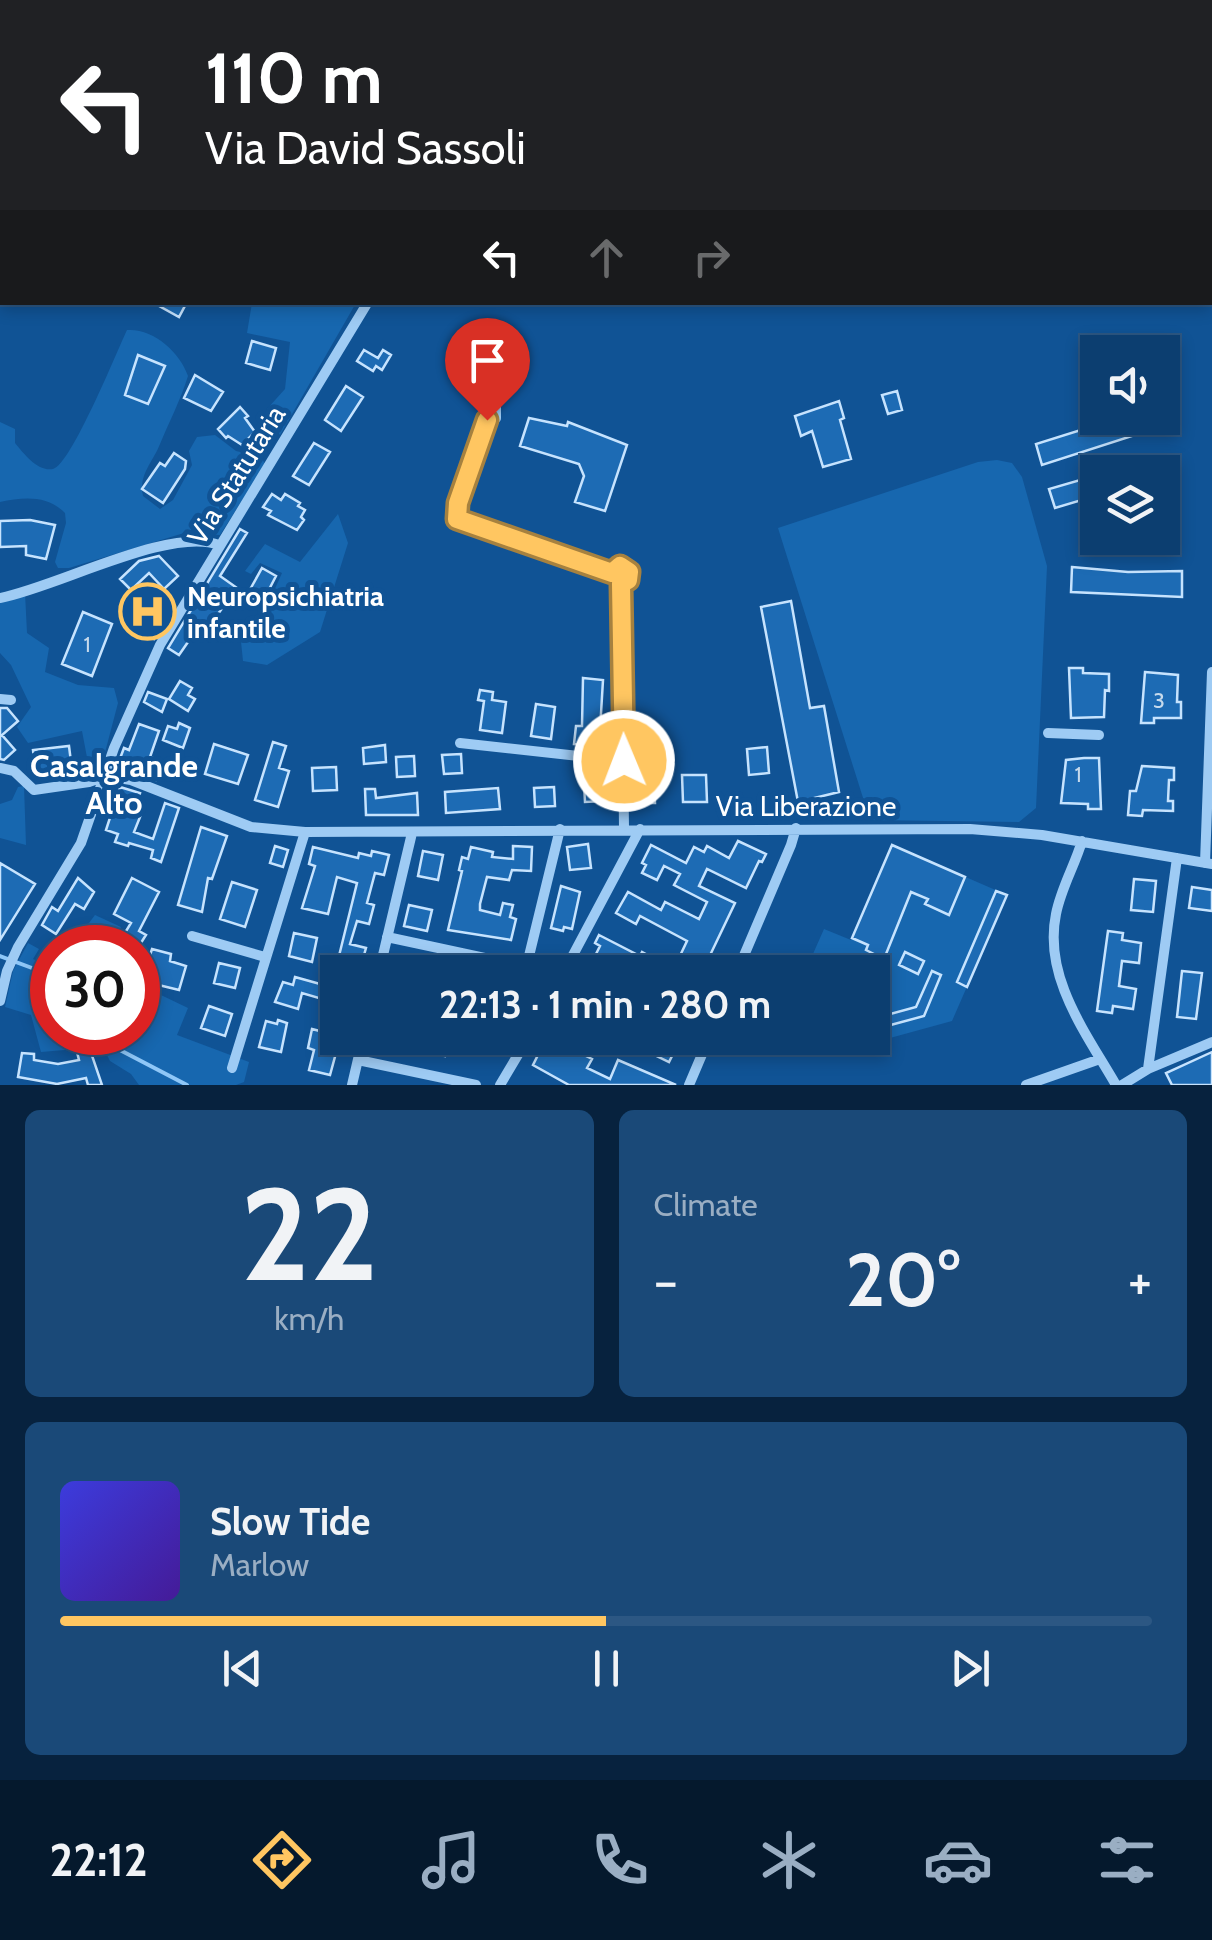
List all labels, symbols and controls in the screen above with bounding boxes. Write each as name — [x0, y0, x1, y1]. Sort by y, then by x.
text: 110 m — [205, 35, 383, 121]
icon: left — [40, 40, 170, 170]
text: Via David Sassoli — [205, 121, 526, 175]
icon: left — [474, 230, 529, 285]
icon: ahead — [579, 230, 634, 285]
icon: right — [684, 230, 739, 285]
pin — [445, 318, 530, 421]
icon: arrive — [460, 333, 515, 388]
map controls — [1080, 335, 1180, 555]
button: sound — [1080, 335, 1180, 435]
street label: Via Statutaria — [180, 399, 293, 551]
button: layers — [1080, 455, 1180, 555]
place label: Neuropsichiatria infantile — [187, 579, 384, 645]
hospital icon: Neuropsichiatria infantile — [118, 582, 178, 642]
house number: 1 — [83, 631, 91, 658]
house number: 3 — [1153, 687, 1165, 714]
position arrow — [572, 709, 676, 813]
district label: Casalgrande Alto — [30, 746, 198, 822]
house number: 1 — [1074, 761, 1082, 788]
street label: Via Liberazione — [716, 789, 896, 823]
speed limit sign: 30 — [30, 925, 160, 1055]
text: 22:13 · 1 min · 280 m — [439, 981, 771, 1028]
text: 22 — [240, 1155, 378, 1313]
text: Climate — [654, 1185, 758, 1224]
text: 20° — [846, 1234, 960, 1325]
text: − — [654, 1247, 678, 1314]
text: + — [1128, 1247, 1152, 1314]
text: km/h — [274, 1299, 344, 1338]
text: Slow Tide — [210, 1498, 370, 1545]
text: Marlow — [210, 1545, 309, 1584]
icon: previous — [215, 1641, 270, 1696]
icon: pause — [579, 1641, 634, 1696]
icon: next — [943, 1641, 998, 1696]
icon: directions — [247, 1825, 317, 1895]
icon: music — [416, 1825, 486, 1895]
icon: phone — [585, 1825, 655, 1895]
icon: climate — [754, 1825, 824, 1895]
icon: car — [923, 1825, 993, 1895]
icon: filters — [1092, 1825, 1162, 1895]
text: 22:12 — [50, 1833, 148, 1887]

